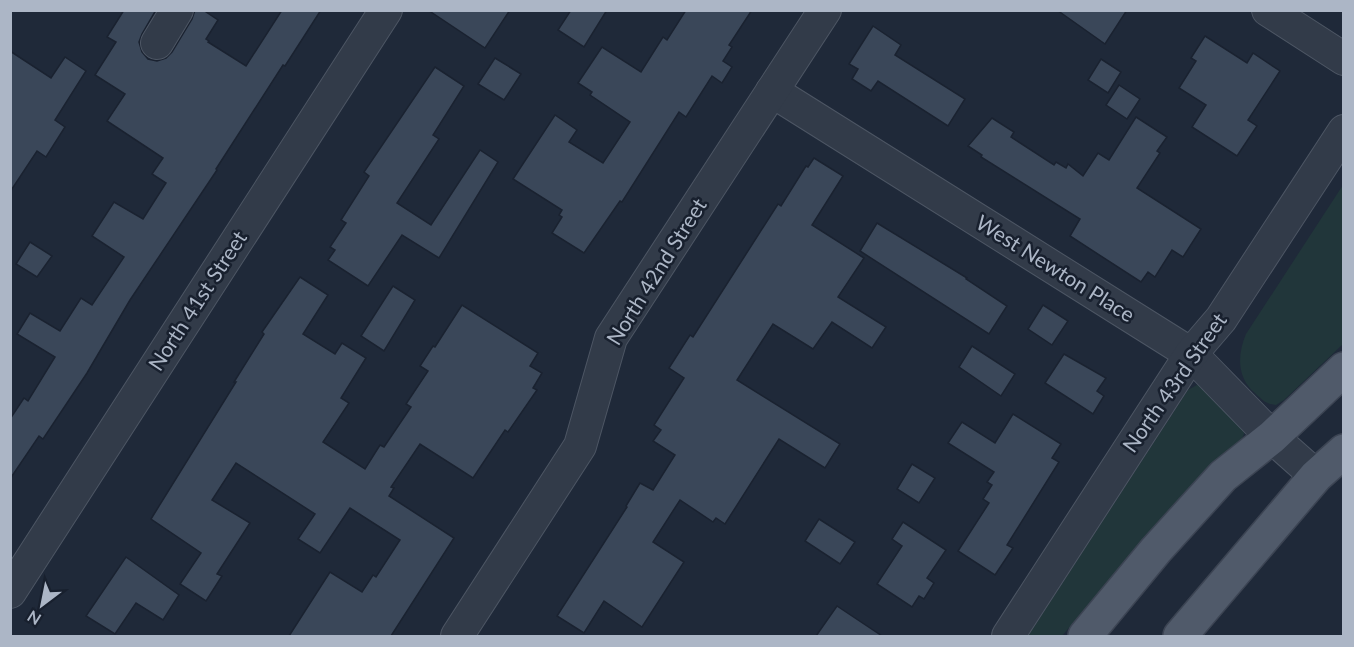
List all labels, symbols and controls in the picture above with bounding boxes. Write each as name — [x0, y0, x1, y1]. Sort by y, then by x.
street label: North 42nd Street — [601, 193, 711, 349]
street label: West Newton Place — [972, 209, 1140, 327]
street label: North 41st Street — [142, 225, 251, 375]
street label: North 43rd Street — [1117, 307, 1231, 456]
north arrow — [12, 575, 72, 635]
text: N — [24, 607, 44, 629]

